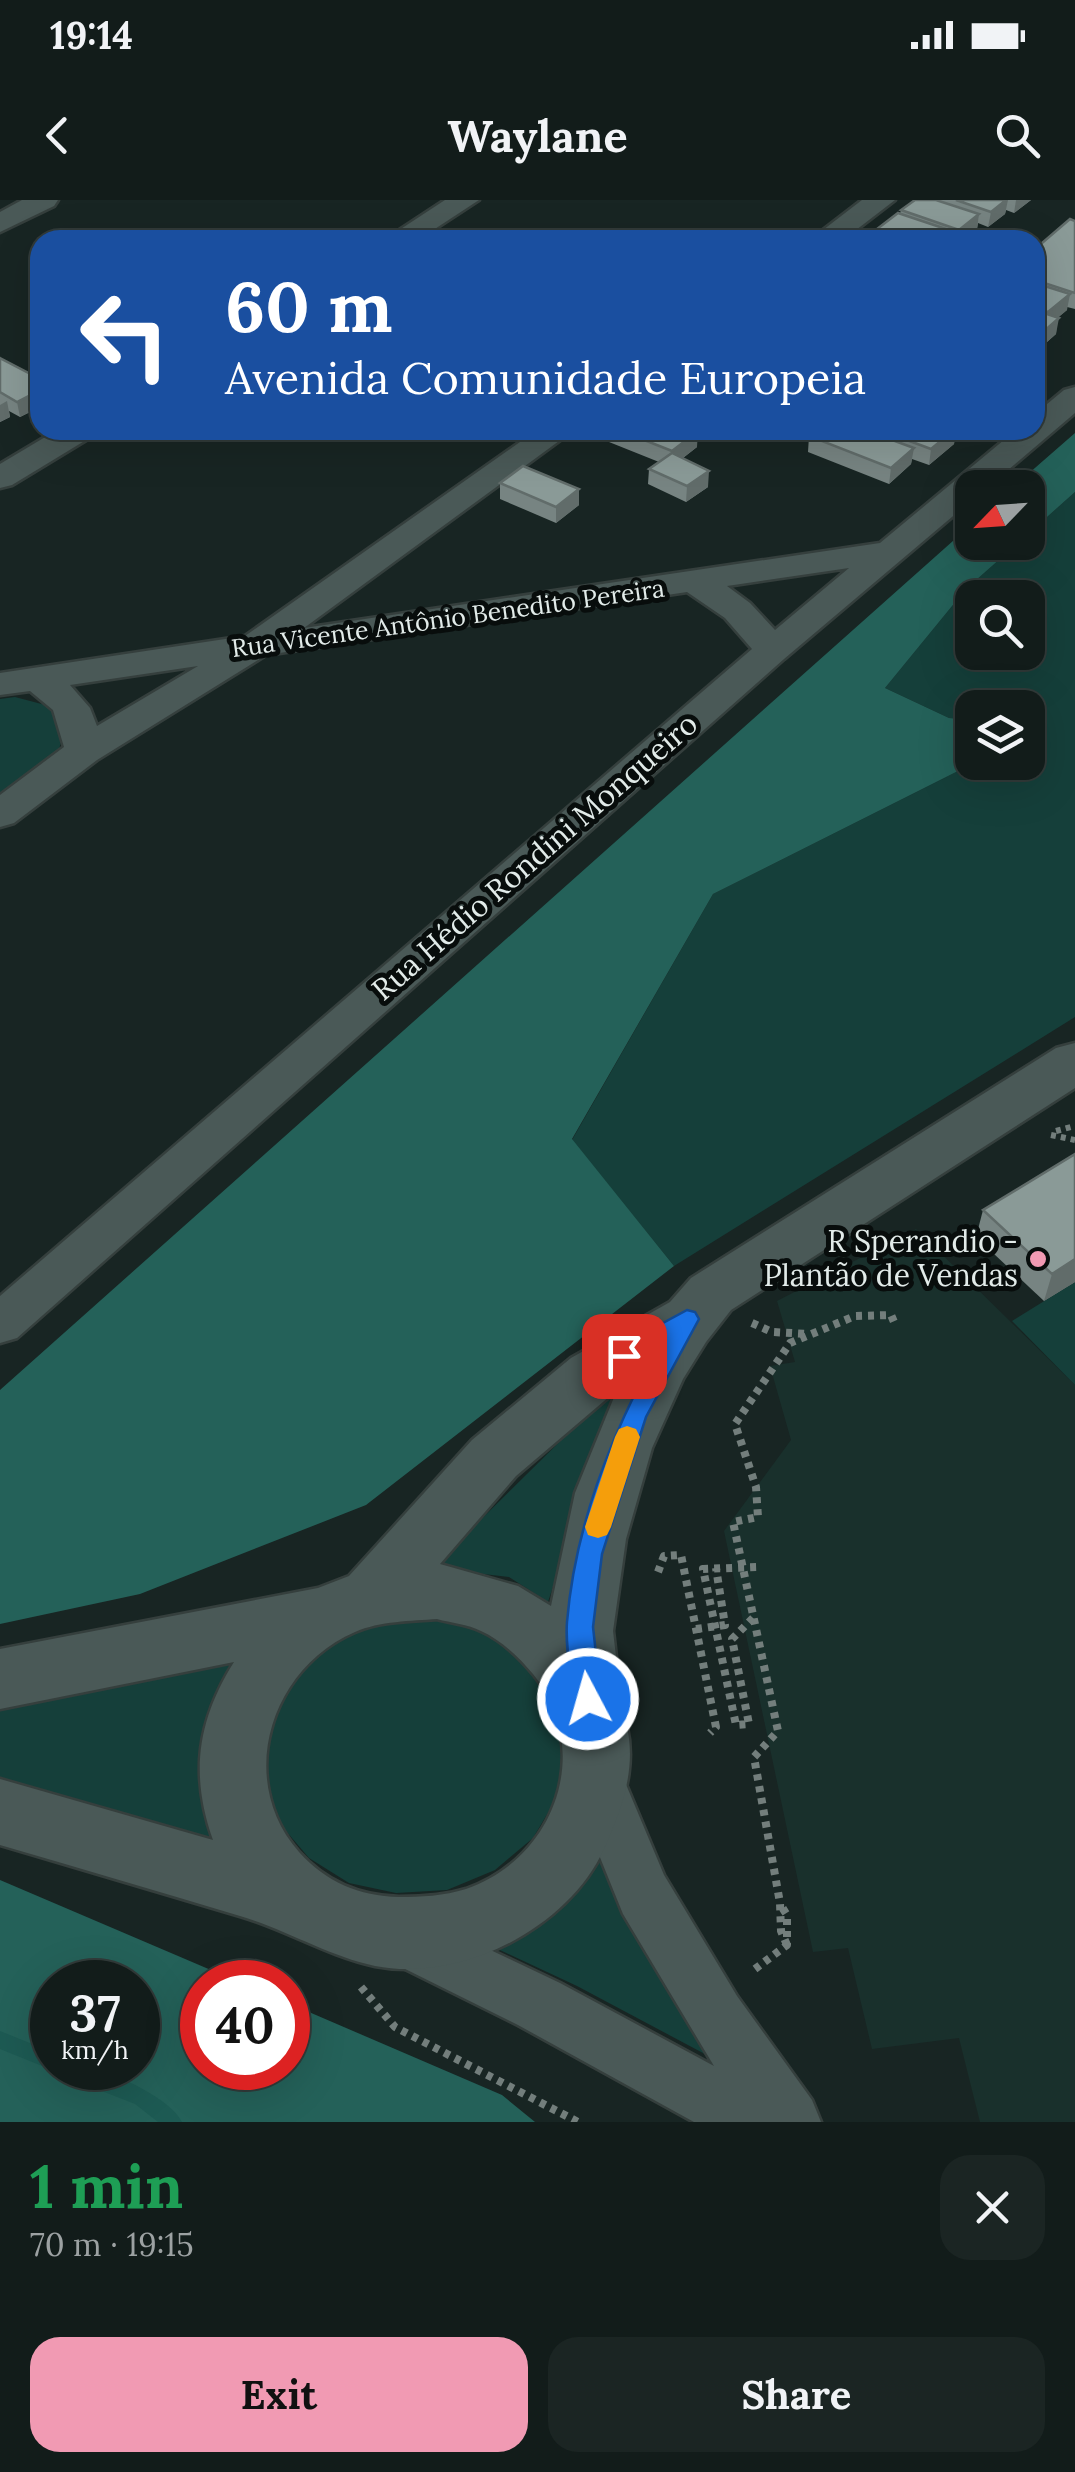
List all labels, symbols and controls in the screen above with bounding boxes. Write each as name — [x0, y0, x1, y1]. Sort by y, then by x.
text: 19:14 — [50, 11, 133, 59]
text: Waylane — [447, 107, 628, 164]
icon: back — [30, 108, 85, 163]
icon: search — [990, 108, 1045, 163]
text: 60 m — [225, 262, 393, 351]
icon: left — [60, 270, 190, 400]
text: Avenida Comunidade Europeia — [225, 349, 866, 406]
north arrow — [955, 470, 1045, 560]
map controls — [955, 470, 1045, 780]
street label: Rua Vicente Antônio Benedito Pereira — [229, 572, 667, 664]
button: search — [955, 580, 1045, 670]
button: layers — [955, 690, 1045, 780]
street label: Rua Hédio Rondini Monqueiro — [364, 704, 705, 1008]
place label: R Sperandio - Plantão de Vendas — [764, 1222, 1018, 1294]
marker: R Sperandio - Plantão de Vendas — [1027, 1248, 1049, 1270]
pin — [582, 1314, 667, 1399]
icon: arrive — [597, 1329, 652, 1384]
position arrow — [536, 1647, 640, 1751]
speed limit sign: 40 — [180, 1960, 310, 2090]
text: 37 — [69, 1981, 121, 2045]
text: km/h — [61, 2034, 129, 2066]
text: 1 min — [30, 2148, 183, 2224]
button: close — [940, 2155, 1045, 2260]
text: 70 m · 19:15 — [30, 2224, 194, 2265]
button: Exit — [30, 2337, 528, 2452]
button: Share — [548, 2337, 1045, 2452]

